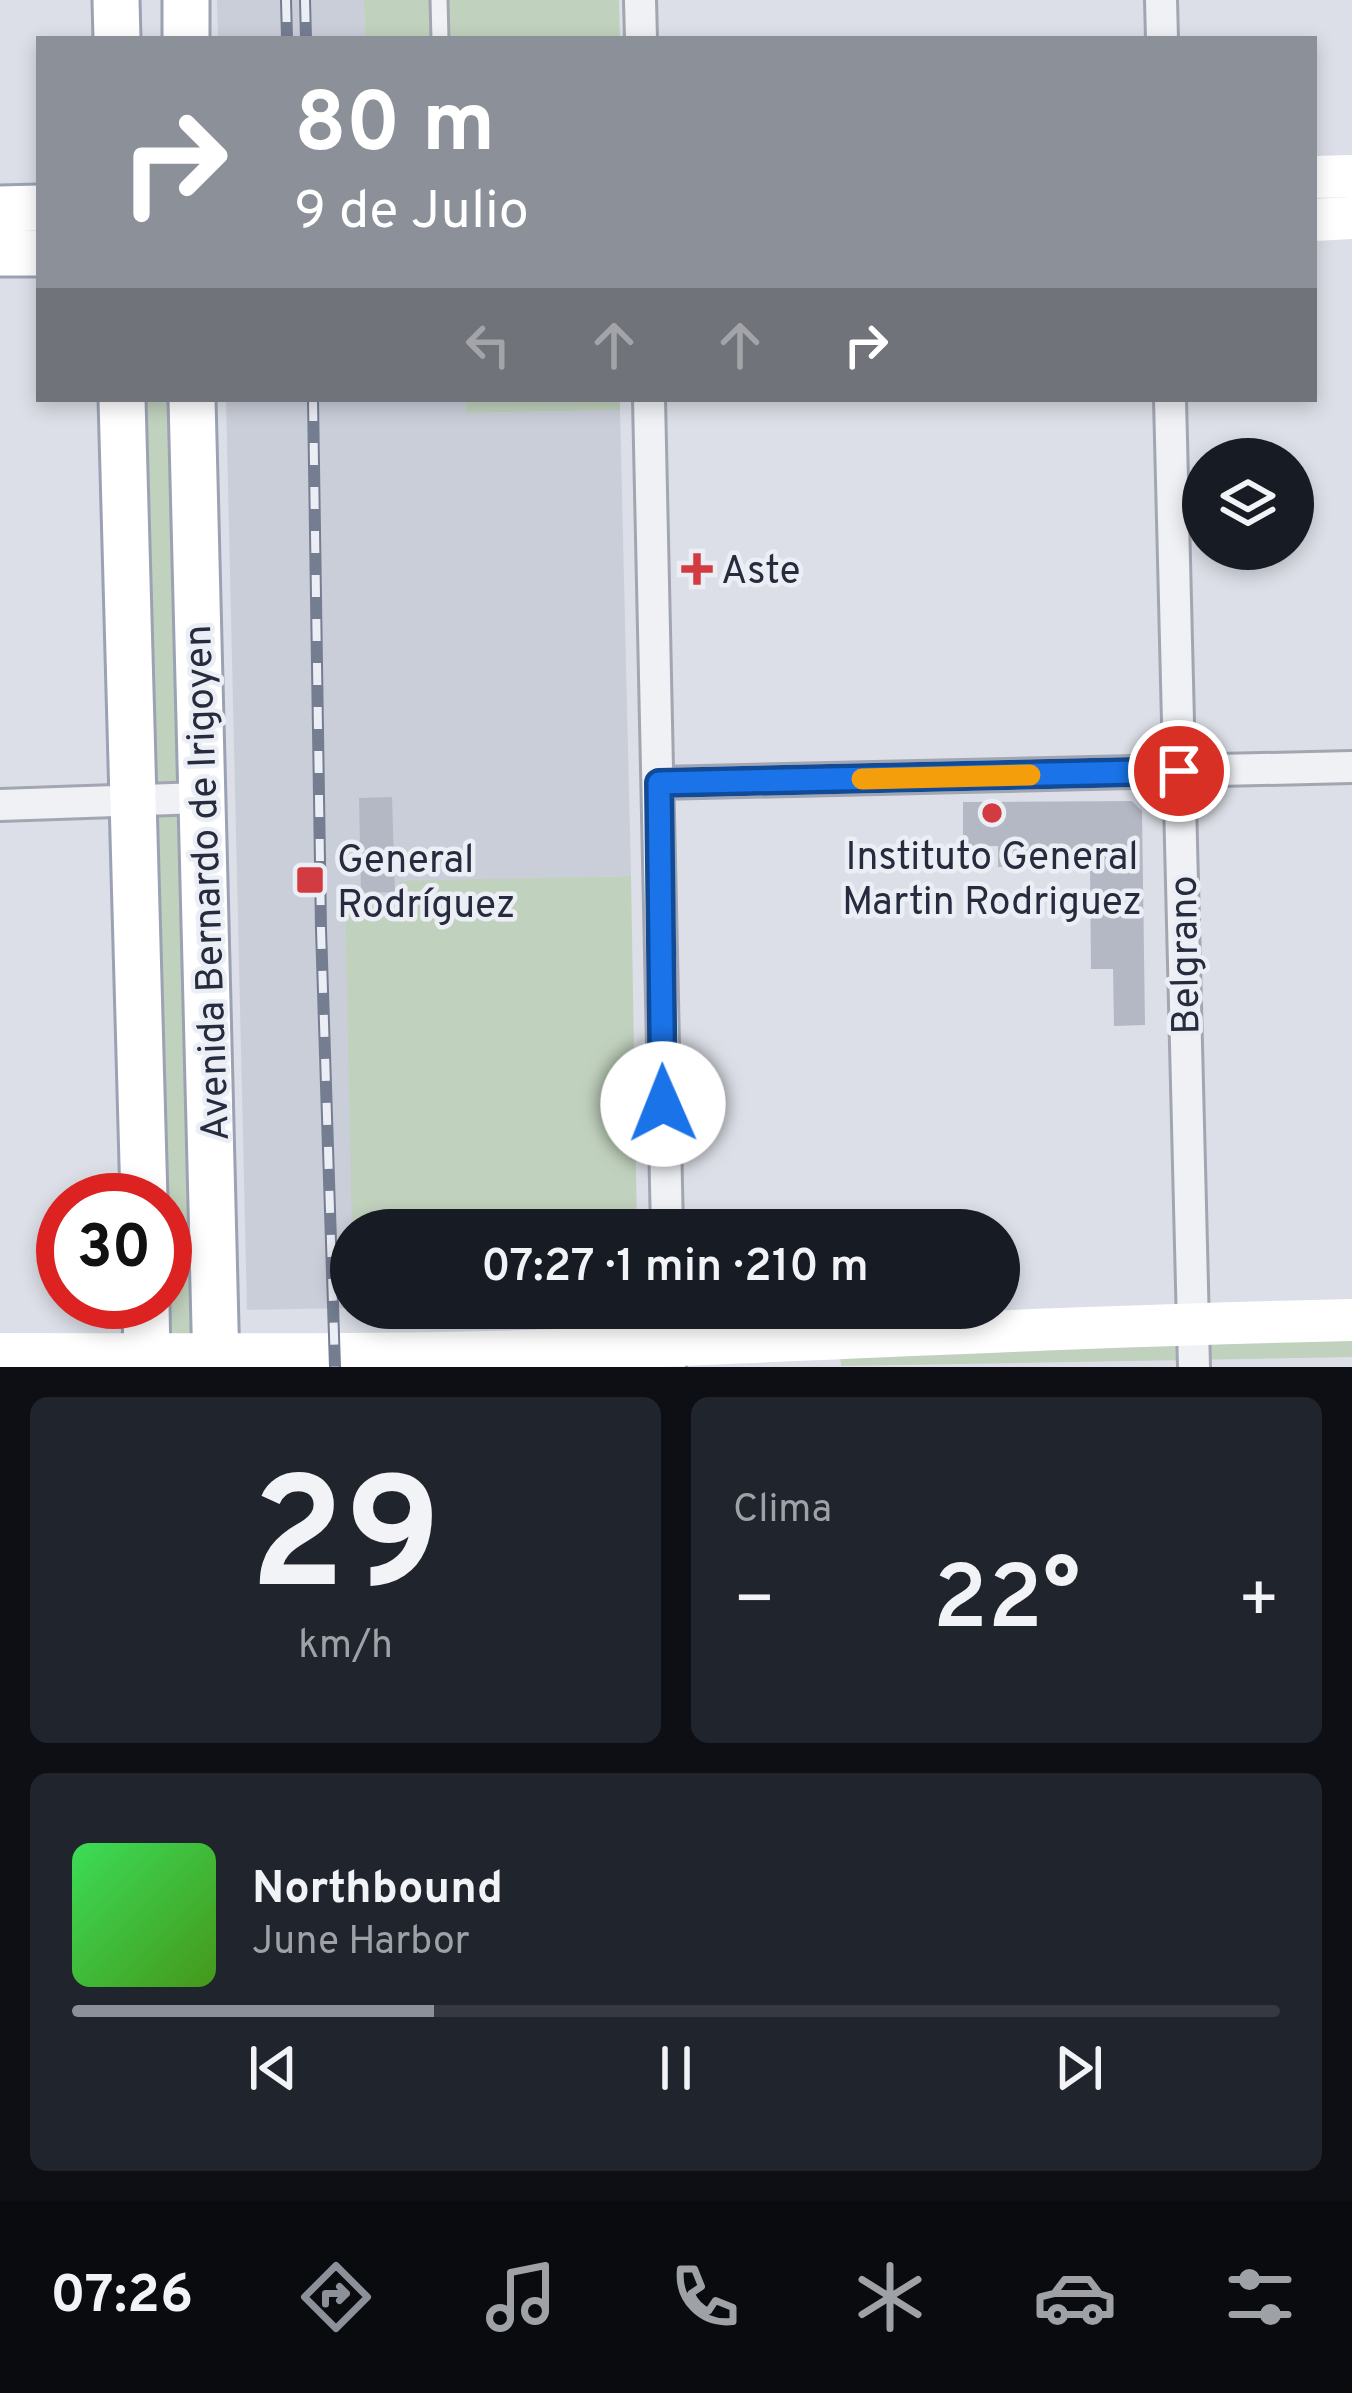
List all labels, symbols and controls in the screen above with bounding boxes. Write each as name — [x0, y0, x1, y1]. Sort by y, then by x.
text: 80 m — [294, 75, 495, 181]
icon: right — [96, 84, 252, 240]
text: 9 de Julio — [294, 179, 529, 248]
icon: left — [455, 312, 521, 378]
icon: ahead — [581, 312, 647, 378]
icon: ahead — [707, 312, 773, 378]
icon: right — [833, 312, 899, 378]
map controls — [1182, 438, 1314, 570]
button: layers — [1182, 438, 1314, 570]
place label: Aste — [721, 549, 801, 598]
marker: Aste — [684, 556, 710, 582]
street label: Avenida Bernardo de Irigoyen — [176, 624, 243, 1142]
pin — [1128, 720, 1230, 822]
icon: arrive — [1146, 738, 1212, 804]
marker: Instituto General Martin Rodriguez — [979, 800, 1005, 826]
place label: Instituto General Martin Rodriguez — [842, 835, 1142, 929]
place label: General Rodríguez — [337, 838, 515, 932]
marker: General Rodríguez — [294, 864, 326, 896]
street label: Belgrano — [1162, 875, 1213, 1035]
position arrow — [600, 1041, 726, 1167]
speed limit sign: 30 — [36, 1173, 192, 1329]
text: 07:27 · 1 min · 210 m — [481, 1240, 869, 1297]
text: 29 — [250, 1446, 441, 1644]
text: Clima — [733, 1487, 832, 1536]
text: 22° — [933, 1547, 1080, 1660]
text: − — [733, 1562, 776, 1645]
text: + — [1237, 1562, 1280, 1645]
text: km/h — [298, 1623, 393, 1672]
text: Northbound — [252, 1862, 503, 1919]
text: June Harbor — [252, 1919, 470, 1968]
icon: previous — [240, 2035, 306, 2101]
icon: pause — [643, 2035, 709, 2101]
icon: next — [1046, 2035, 1112, 2101]
icon: directions — [294, 2255, 378, 2339]
icon: music — [479, 2255, 563, 2339]
icon: phone — [663, 2255, 747, 2339]
icon: climate — [848, 2255, 932, 2339]
icon: car — [1033, 2255, 1117, 2339]
icon: filters — [1218, 2255, 1302, 2339]
text: 07:26 — [50, 2263, 193, 2332]

